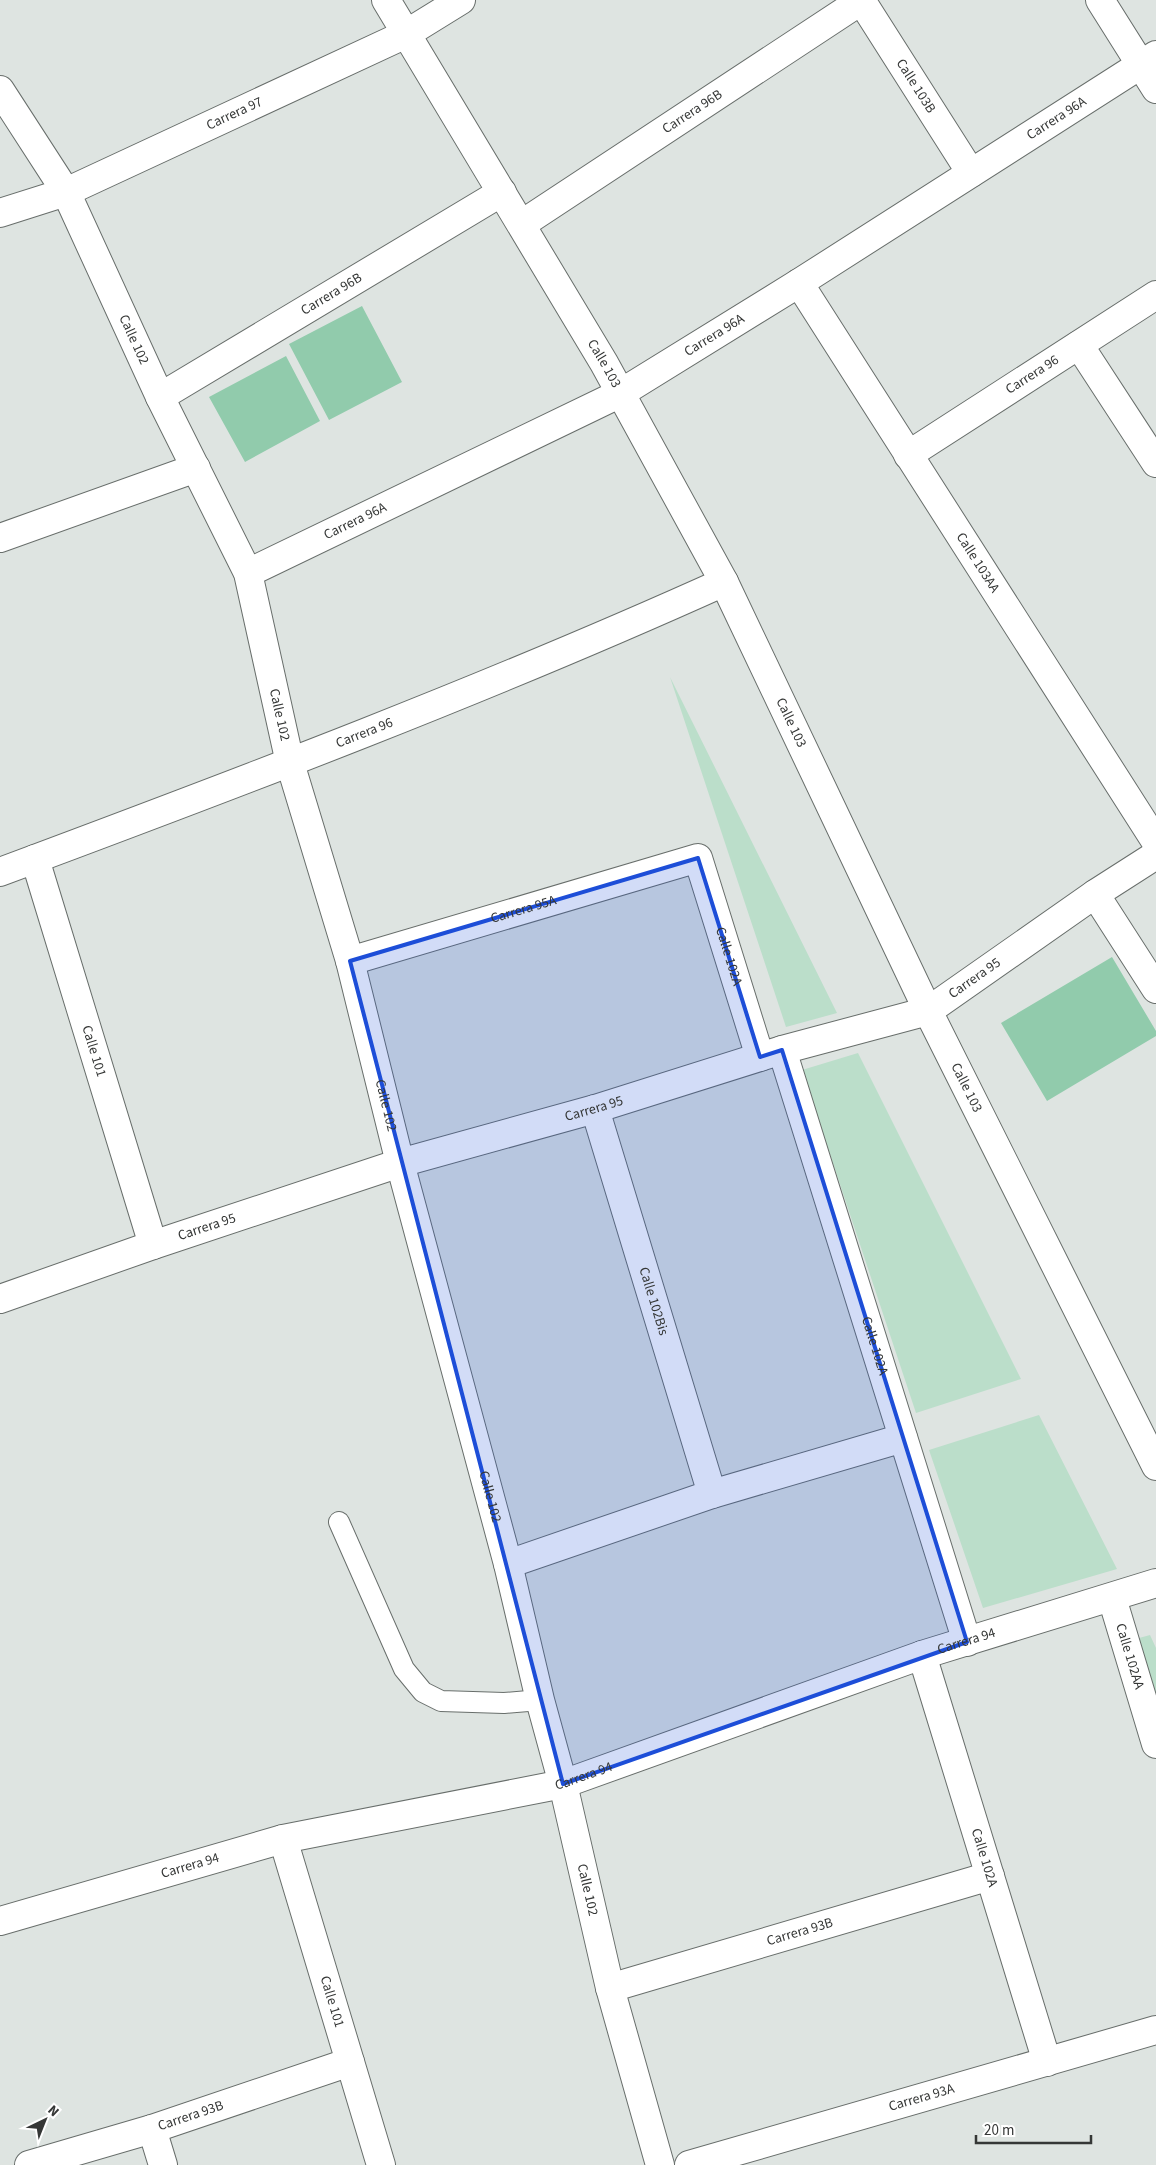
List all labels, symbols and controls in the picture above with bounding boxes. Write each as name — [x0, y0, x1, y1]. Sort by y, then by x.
street label: Calle 103B — [891, 55, 941, 117]
street label: Carrera 96B — [658, 85, 726, 139]
street label: Carrera 97 — [203, 92, 266, 135]
street label: Carrera 96A — [1023, 92, 1091, 145]
street label: Carrera 96B — [297, 268, 366, 320]
street label: Carrera 96A — [680, 309, 749, 362]
street label: Calle 102 — [114, 312, 154, 368]
street label: Calle 103 — [582, 336, 626, 392]
street label: Carrera 96 — [1002, 350, 1063, 399]
street label: Carrera 96A — [320, 497, 390, 545]
street label: Calle 103AA — [951, 529, 1005, 597]
street label: Calle 102 — [264, 687, 295, 743]
street label: Calle 103 — [771, 695, 811, 751]
street label: Carrera 96 — [333, 713, 396, 753]
street label: Carrera 95A — [488, 890, 559, 929]
street label: Calle 102A — [710, 925, 747, 989]
street label: Carrera 95 — [944, 953, 1005, 1004]
street label: Calle 101 — [76, 1023, 111, 1079]
street label: Calle 103 — [946, 1060, 987, 1116]
street label: Calle 102 — [370, 1077, 402, 1133]
street label: Carrera 95 — [563, 1091, 626, 1127]
street label: Carrera 95 — [175, 1208, 238, 1246]
street label: Calle 102Bis — [634, 1265, 673, 1338]
street label: Calle 102A — [856, 1314, 893, 1378]
street label: Calle 102 — [473, 1469, 506, 1525]
street label: Calle 102AA — [1110, 1621, 1149, 1692]
street label: Carrera 94 — [935, 1623, 998, 1660]
street label: Carrera 94 — [553, 1757, 615, 1795]
street label: Calle 102A — [966, 1826, 1003, 1890]
street label: Carrera 94 — [159, 1848, 222, 1884]
street label: Calle 102 — [572, 1862, 603, 1918]
street label: Carrera 93B — [764, 1913, 835, 1951]
street label: Calle 101 — [315, 1974, 349, 2030]
street label: Carrera 93A — [886, 2079, 957, 2117]
north arrow — [20, 2095, 70, 2145]
street label: Carrera 93B — [155, 2096, 226, 2136]
text: N — [43, 2101, 63, 2122]
scale bar — [976, 2112, 1091, 2144]
text: 20 m — [984, 2120, 1014, 2141]

